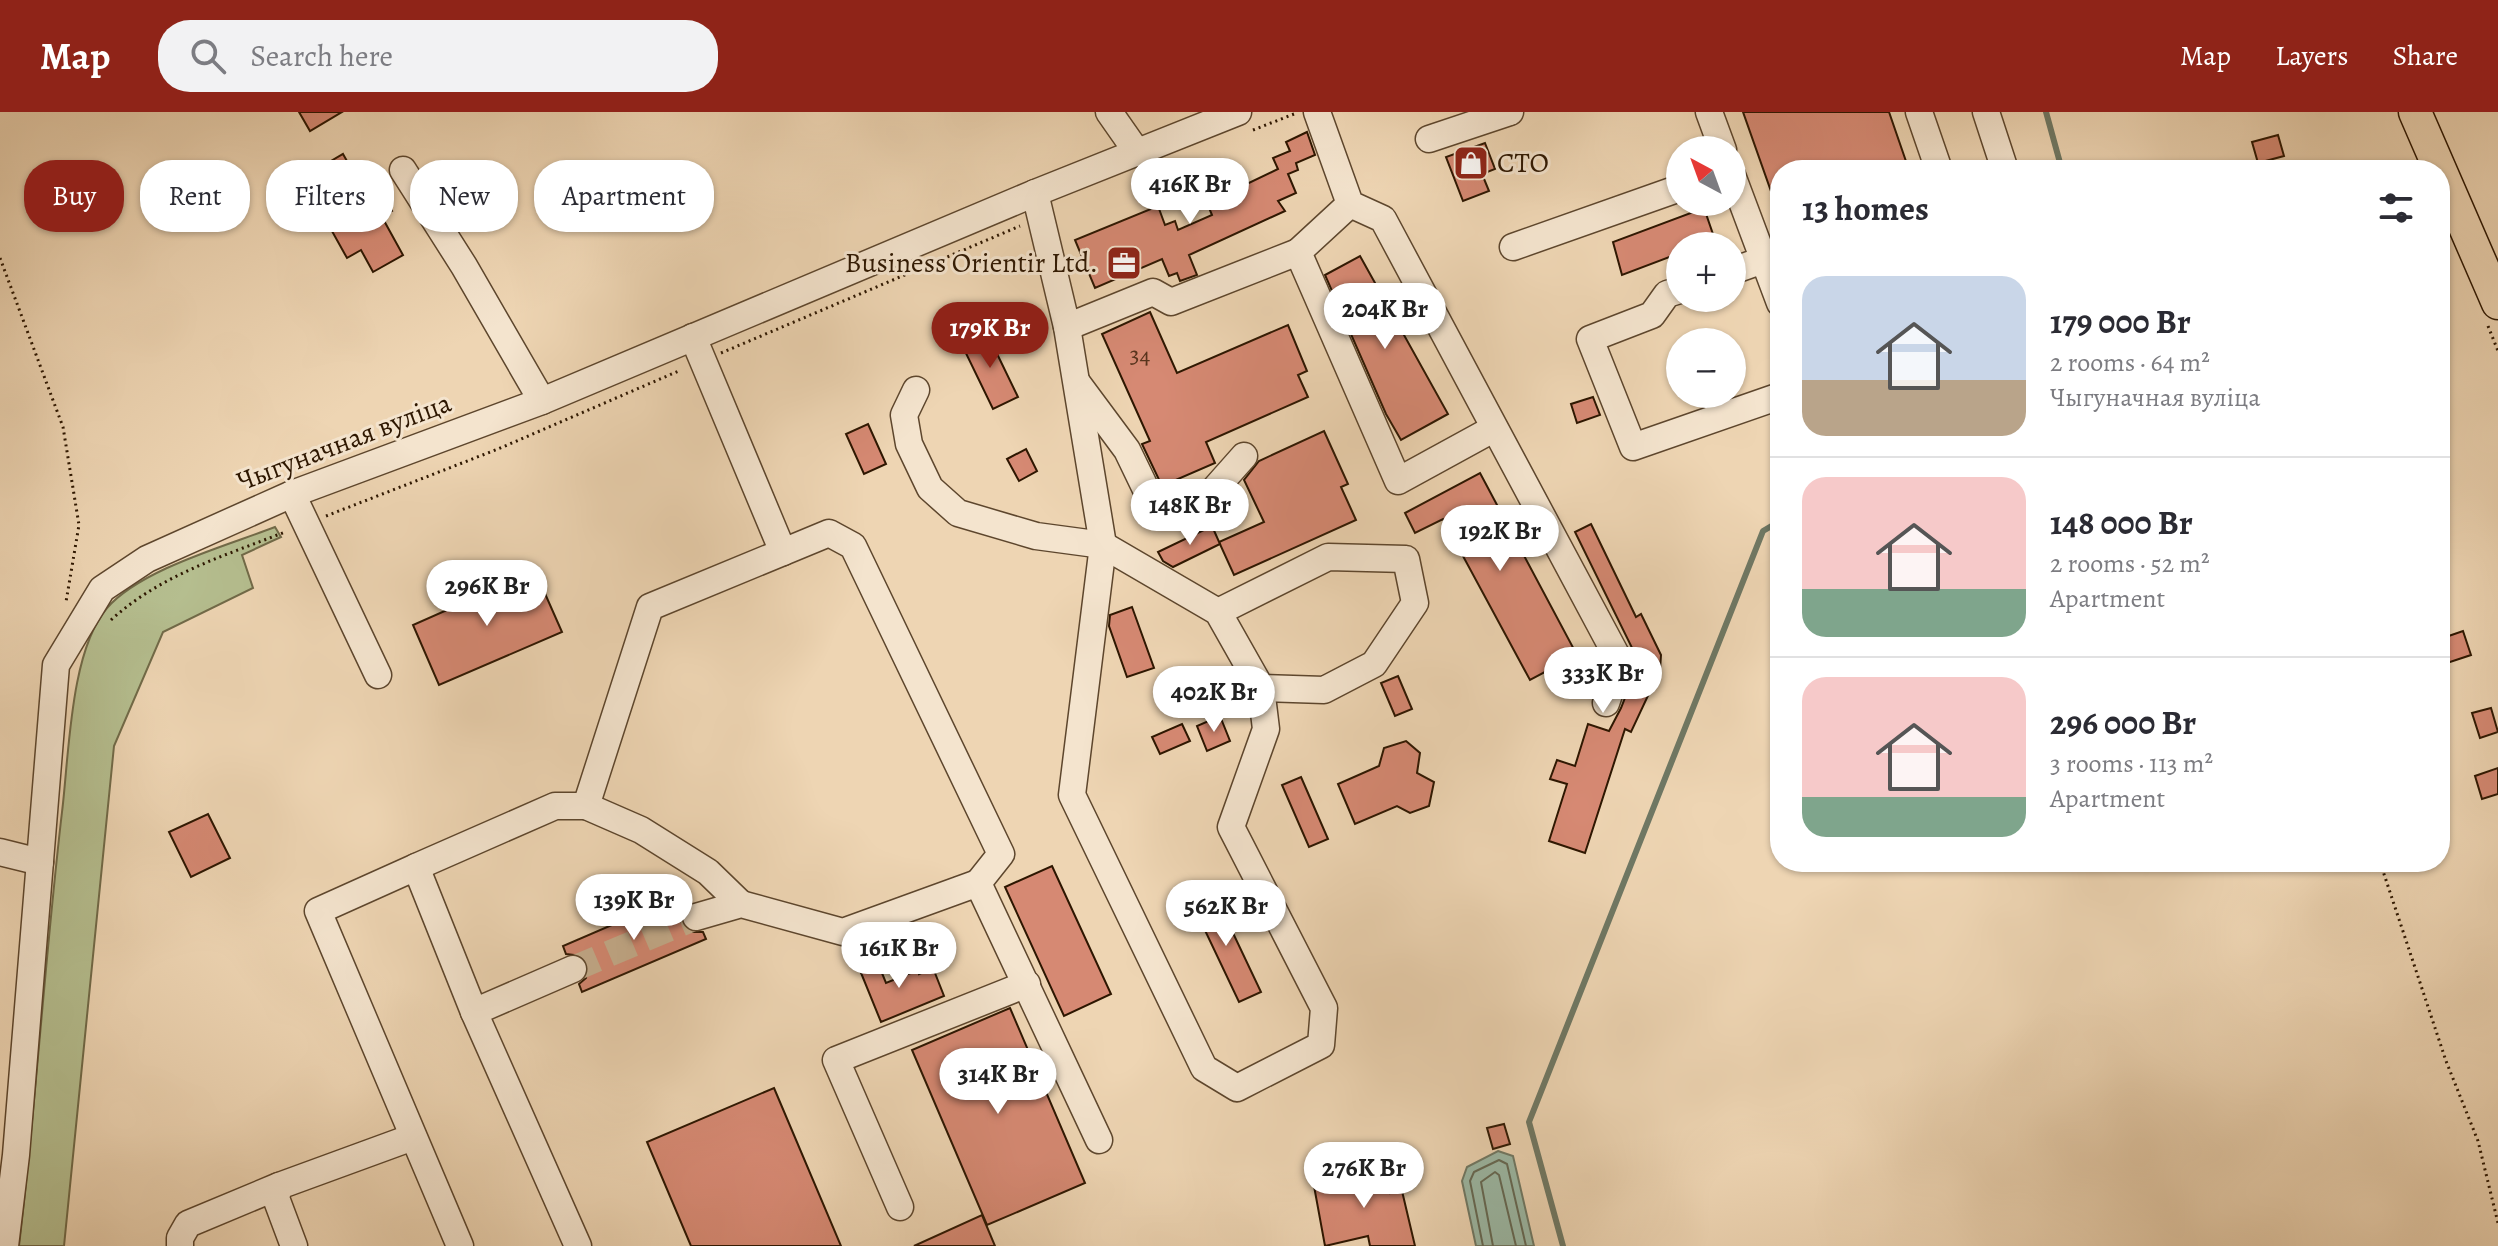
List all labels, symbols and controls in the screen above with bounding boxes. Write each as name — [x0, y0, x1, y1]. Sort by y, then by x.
search box — [158, 20, 718, 92]
text: Map — [40, 30, 110, 82]
icon: search — [186, 34, 230, 78]
text: Search here — [250, 36, 393, 76]
text: Map — [2180, 37, 2231, 75]
text: Layers — [2275, 37, 2348, 75]
text: Share — [2392, 37, 2458, 75]
north arrow — [1666, 136, 1746, 216]
map controls — [1666, 136, 1746, 408]
shop icon: СТО — [1452, 144, 1490, 182]
place label: СТО — [1497, 144, 1549, 182]
pin: 416K Br — [1116, 158, 1264, 226]
chip: Buy — [24, 160, 124, 232]
chip: Rent — [140, 160, 250, 232]
chip: Filters — [266, 160, 394, 232]
chip: New — [410, 160, 518, 232]
chip: Apartment — [534, 160, 714, 232]
text: 416K Br — [1149, 166, 1231, 201]
text: 13 homes — [1802, 185, 1929, 232]
icon: filters — [2374, 186, 2418, 230]
button: + — [1666, 232, 1746, 312]
place label: Business Orientir Ltd. — [845, 244, 1098, 282]
office icon: Business Orientir Ltd. — [1105, 244, 1143, 282]
pin: 204K Br — [1311, 283, 1459, 351]
text: 204K Br — [1342, 291, 1428, 326]
text: 179 000 Br — [2050, 298, 2191, 345]
pin: 179K Br — [916, 302, 1064, 370]
icon: home — [1866, 308, 1962, 404]
text: 179K Br — [950, 310, 1030, 345]
button: − — [1666, 328, 1746, 408]
house number: 34 — [1130, 339, 1151, 371]
text: 2 rooms · 64 m² — [2050, 345, 2210, 380]
text: Чыгуначная вуліца — [2050, 380, 2260, 415]
street label: Чыгуначная вуліца — [231, 384, 457, 500]
pin: 148K Br — [1116, 479, 1264, 547]
text: 148K Br — [1149, 487, 1231, 522]
text: 148 000 Br — [2050, 499, 2193, 546]
pin: 192K Br — [1426, 505, 1574, 573]
icon: home — [1866, 509, 1962, 605]
text: 192K Br — [1459, 513, 1541, 548]
text: 2 rooms · 52 m² — [2050, 546, 2209, 581]
pin: 296K Br — [413, 560, 561, 628]
text: 296K Br — [444, 568, 530, 603]
text: Apartment — [2050, 581, 2165, 616]
pin: 333K Br — [1529, 647, 1677, 715]
text: 333K Br — [1562, 655, 1644, 690]
pin: 402K Br — [1140, 666, 1288, 734]
text: 402K Br — [1171, 674, 1257, 709]
text: 296 000 Br — [2050, 699, 2196, 746]
icon: home — [1866, 709, 1962, 805]
text: 3 rooms · 113 m² — [2050, 746, 2213, 781]
text: Apartment — [2050, 781, 2165, 816]
pin: 139K Br — [560, 874, 708, 942]
pin: 562K Br — [1152, 880, 1300, 948]
text: 139K Br — [594, 882, 674, 917]
text: 562K Br — [1184, 888, 1268, 923]
pin: 161K Br — [825, 922, 973, 990]
text: 161K Br — [859, 930, 939, 965]
pin: 314K Br — [924, 1048, 1072, 1116]
text: 314K Br — [957, 1056, 1039, 1091]
pin: 276K Br — [1290, 1142, 1438, 1210]
text: 276K Br — [1322, 1150, 1406, 1185]

